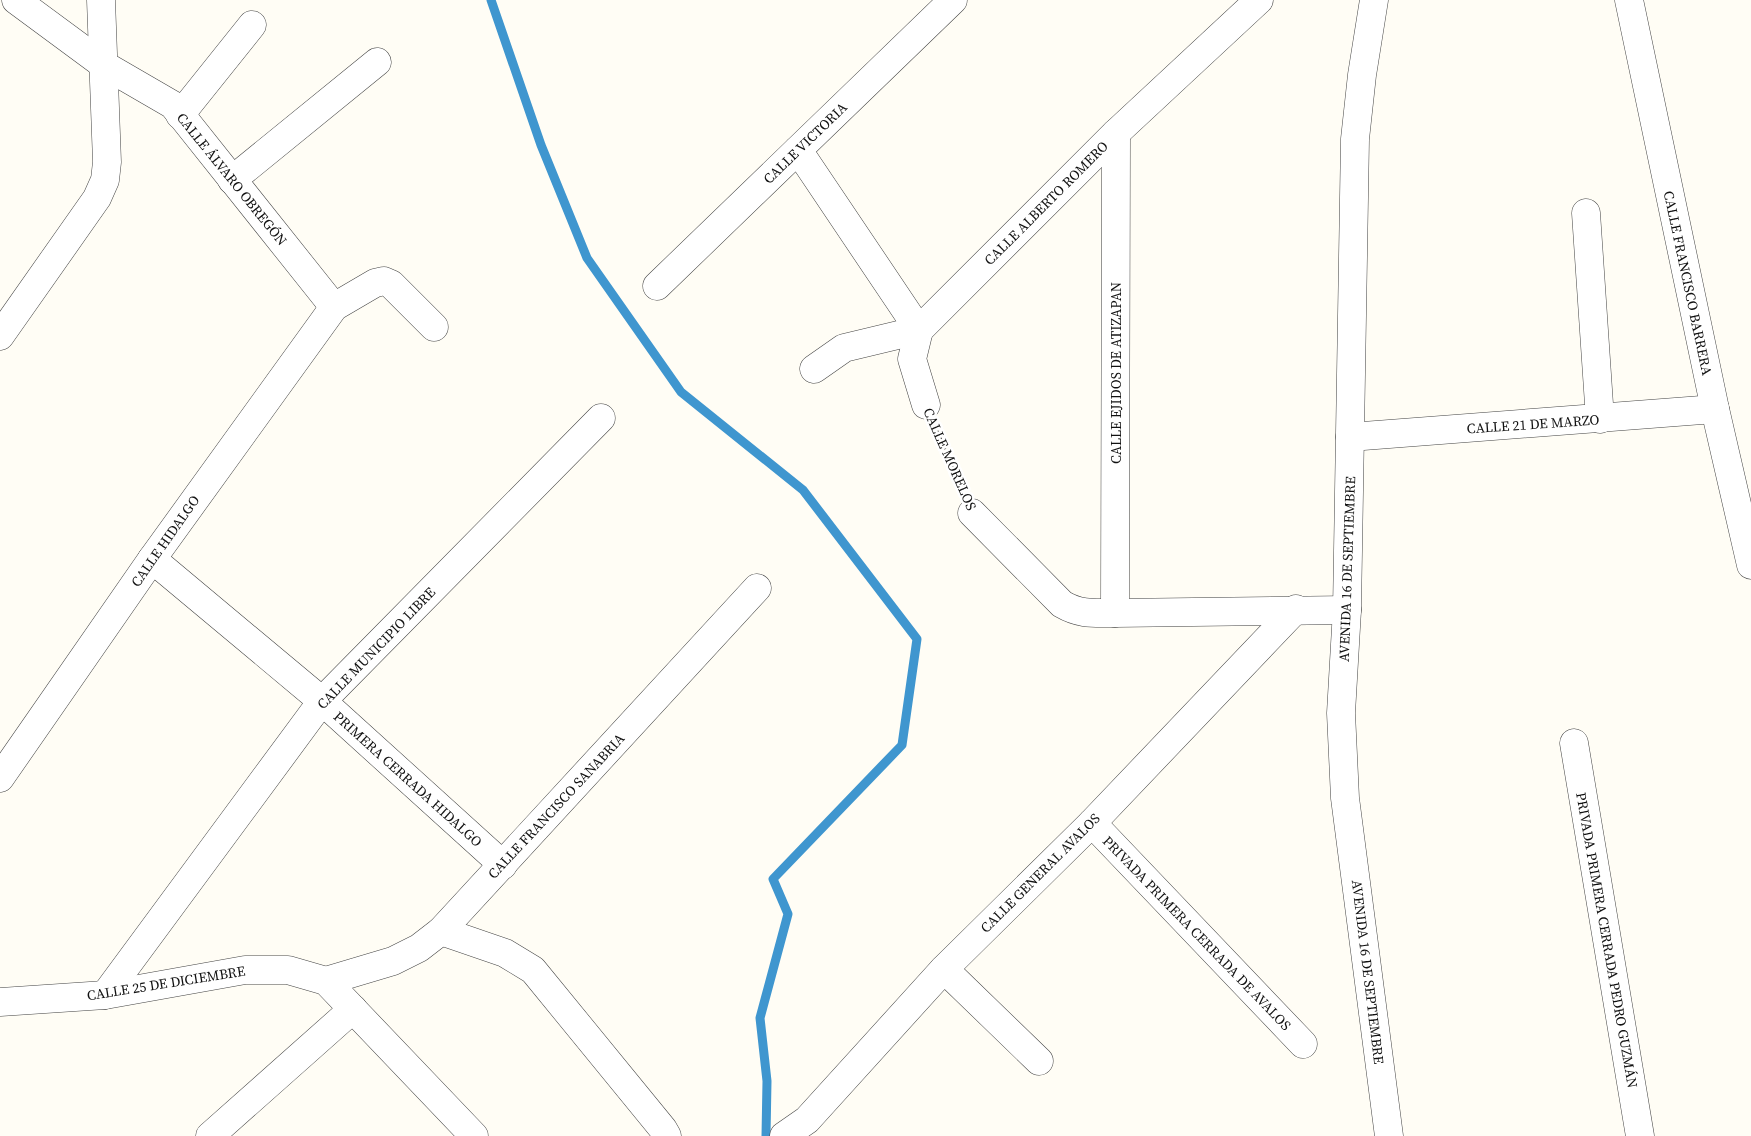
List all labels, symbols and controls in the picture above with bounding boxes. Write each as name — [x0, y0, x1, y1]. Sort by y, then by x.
street label: CALLE VICTORIA — [758, 97, 852, 188]
street label: CALLE ÁLVARO OBREGÓN — [172, 108, 292, 250]
street label: CALLE ALBERTO ROMERO — [979, 136, 1113, 270]
street label: CALLE FRANCISCO BARRERA — [1659, 189, 1717, 378]
street label: CALLE EJIDOS DE ATIZAPAN — [1106, 282, 1126, 464]
street label: CALLE MORELOS — [918, 405, 982, 513]
street label: CALLE 21 DE MARZO — [1466, 409, 1600, 439]
street label: AVENIDA 16 DE SEPTIEMBRE — [1334, 476, 1360, 662]
street label: CALLE HIDALGO — [126, 491, 204, 591]
street label: CALLE MUNICIPIO LIBRE — [312, 582, 440, 714]
street label: PRIMERA CERRADA HIDALGO — [329, 707, 487, 851]
street label: CALLE FRANCISCO SANABRIA — [483, 728, 629, 883]
street label: PRIVADA PRIMERA CERRADA PEDRO GUZMÁN — [1571, 791, 1643, 1089]
street label: CALLE GENERAL AVALOS — [976, 809, 1104, 937]
street label: PRIVADA PRIMERA CERRADA DE AVALOS — [1098, 831, 1296, 1035]
street label: AVENIDA 16 DE SEPTIEMBRE — [1347, 879, 1389, 1065]
street label: CALLE 25 DE DICIEMBRE — [85, 961, 247, 1005]

